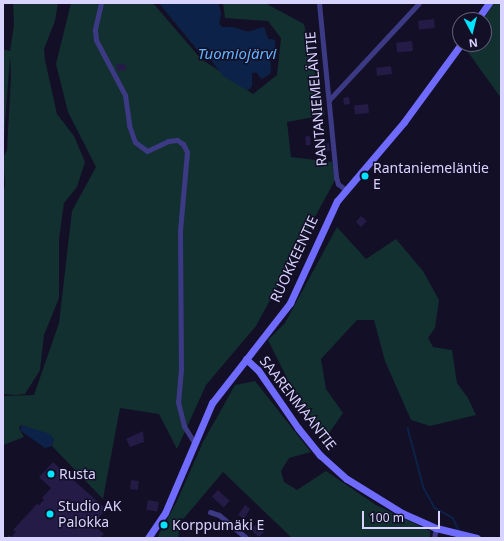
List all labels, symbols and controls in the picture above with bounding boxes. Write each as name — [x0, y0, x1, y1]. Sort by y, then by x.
north arrow — [452, 12, 492, 52]
street label: RANTANIEMELÄNTIE — [302, 31, 330, 167]
text: N — [468, 35, 479, 51]
water label: Tuomiojärvi — [198, 45, 276, 63]
place label: Rantaniemeläntie E — [373, 160, 489, 192]
marker: Rantaniemeläntie E — [360, 171, 370, 181]
street label: RUOKKEENTIE — [267, 213, 321, 305]
street label: SAARENMAANTIE — [256, 353, 340, 453]
place label: Rusta — [59, 466, 96, 482]
marker: Rusta — [46, 469, 56, 479]
place label: Studio AK Palokka — [58, 498, 121, 530]
scale bar — [364, 503, 442, 529]
marker: Studio AK Palokka — [45, 509, 55, 519]
text: 100 m — [369, 509, 404, 526]
place label: Korppumäki E — [172, 517, 264, 533]
marker: Korppumäki E — [159, 520, 169, 530]

